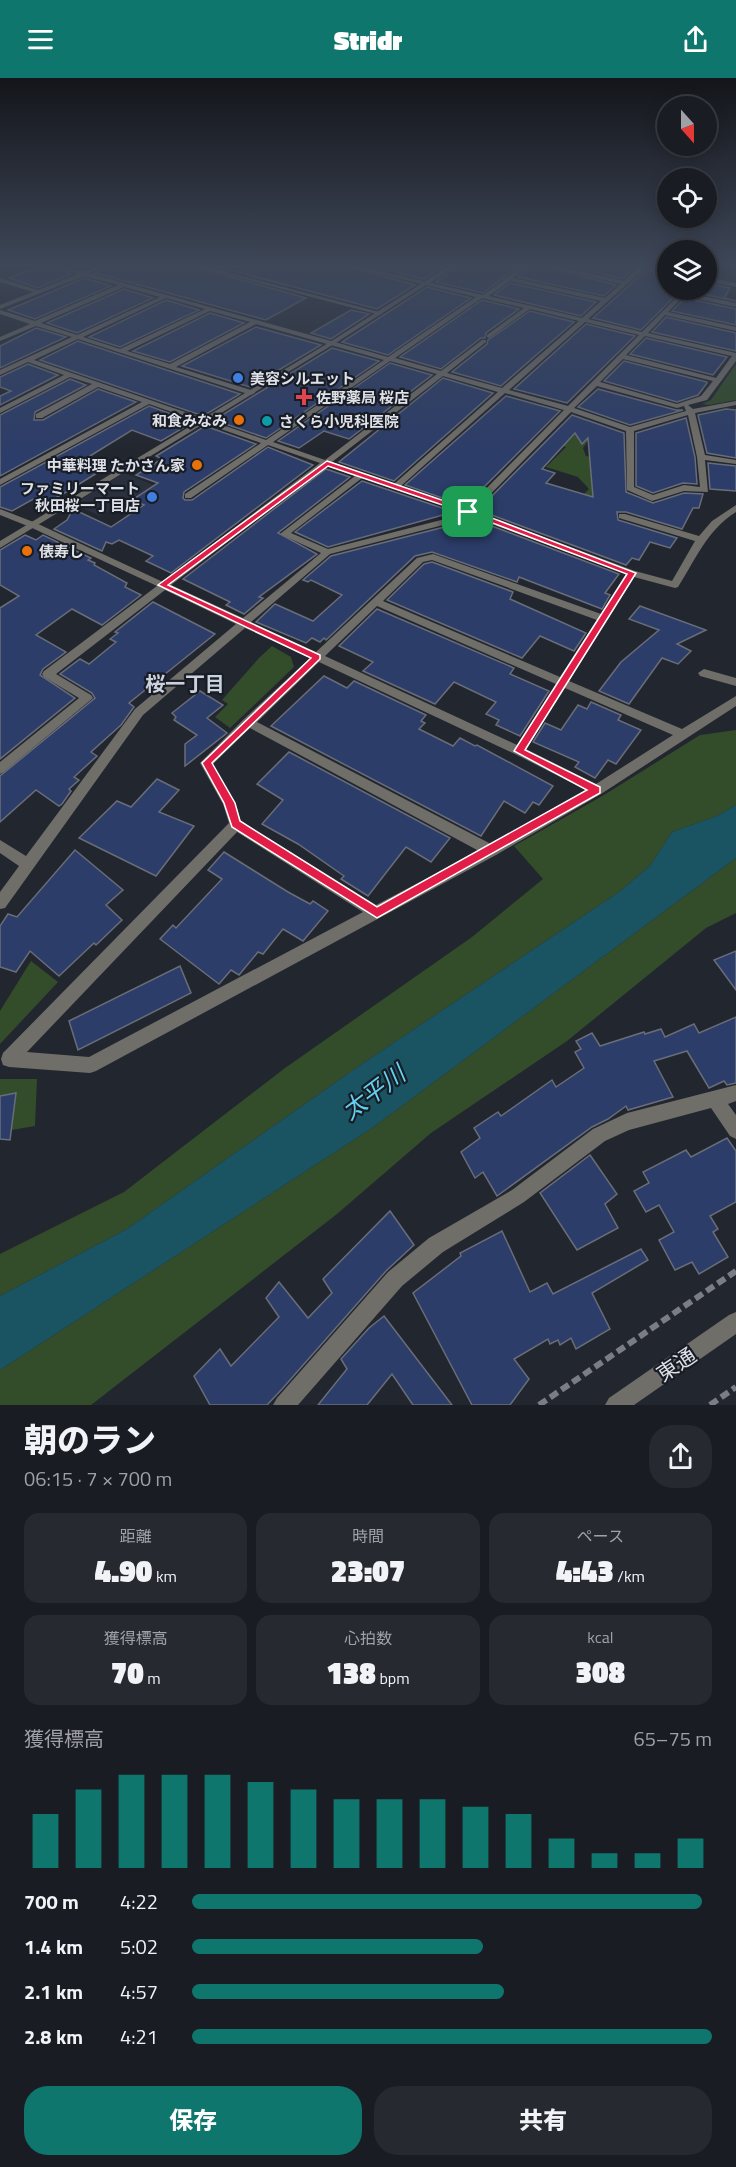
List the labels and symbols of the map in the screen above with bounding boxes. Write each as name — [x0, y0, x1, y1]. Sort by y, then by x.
north arrow — [657, 96, 717, 156]
place label: 美容シルエット — [250, 367, 355, 390]
marker: 美容シルエット — [231, 371, 245, 385]
place label: 佐野薬局 桜店 — [316, 386, 409, 409]
marker: 佐野薬局 桜店 — [297, 390, 311, 404]
place label: 和食みなみ — [152, 409, 227, 432]
place label: さくら小児科医院 — [279, 410, 399, 433]
marker: 和食みなみ — [232, 413, 246, 427]
marker: さくら小児科医院 — [260, 414, 274, 428]
place label: 中華料理 たかさん家 — [47, 454, 185, 477]
marker: 中華料理 たかさん家 — [190, 458, 204, 472]
place label: ファミリーマート 秋田桜一丁目店 — [20, 477, 140, 517]
pin — [442, 486, 493, 537]
marker: ファミリーマート 秋田桜一丁目店 — [145, 490, 159, 504]
place label: 俵寿し — [39, 540, 84, 563]
marker: 俵寿し — [20, 544, 34, 558]
district label: 桜一丁目 — [145, 668, 225, 699]
water label: 太平川 — [333, 1054, 415, 1128]
street label: 東通 — [650, 1339, 702, 1389]

